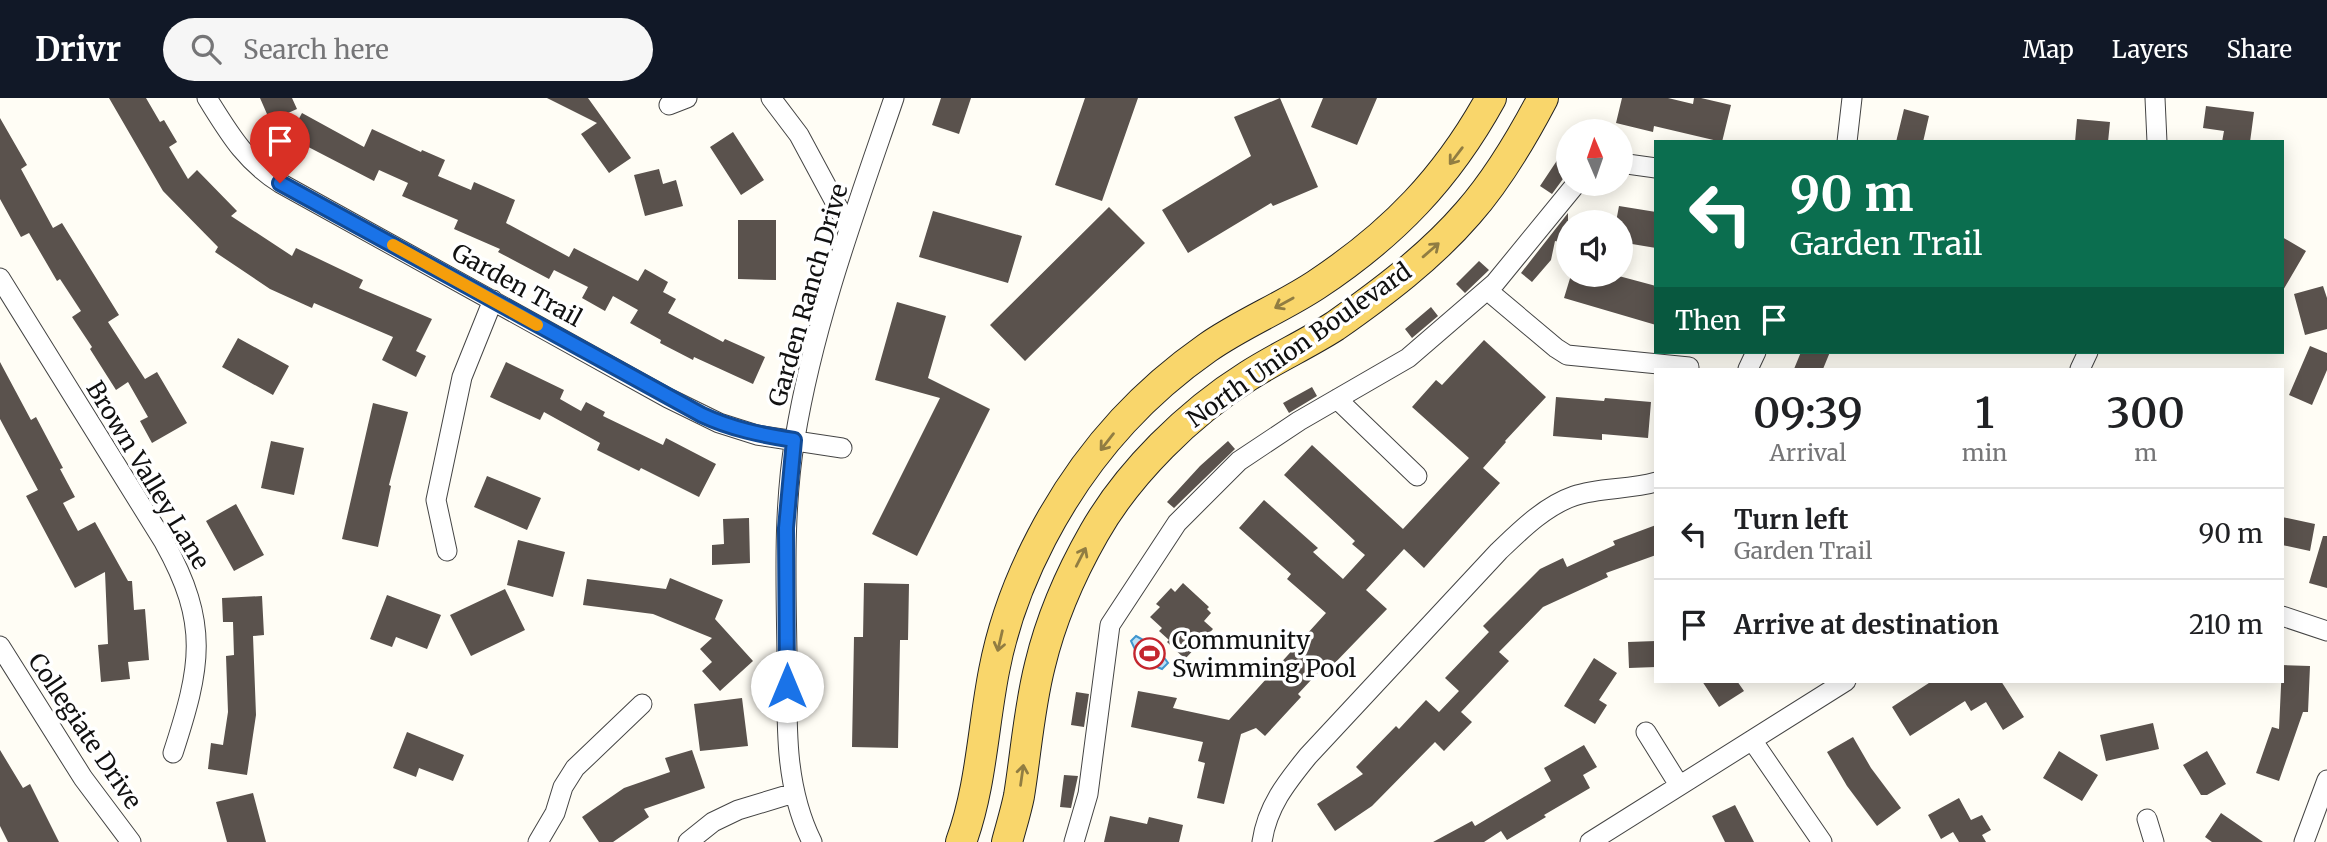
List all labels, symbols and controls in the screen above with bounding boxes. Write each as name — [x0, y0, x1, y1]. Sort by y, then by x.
search box — [163, 18, 653, 81]
text: Drivr — [35, 29, 121, 70]
icon: search — [187, 30, 225, 68]
text: Search here — [243, 33, 389, 66]
text: Map — [2023, 34, 2074, 65]
text: Layers — [2112, 34, 2188, 65]
text: Share — [2226, 34, 2292, 65]
pin — [250, 111, 310, 183]
north arrow — [1556, 119, 1633, 196]
map controls — [1556, 119, 1633, 287]
icon: arrive — [261, 122, 299, 160]
one-way arrow — [1449, 146, 1463, 165]
text: 90 m — [1790, 163, 1914, 224]
icon: left — [1675, 168, 1766, 259]
street label: Garden Ranch Drive — [761, 180, 855, 410]
button: sound — [1556, 210, 1633, 287]
text: Garden Trail — [1790, 224, 1982, 264]
street label: Garden Trail — [446, 236, 588, 334]
one-way arrow — [1422, 242, 1440, 258]
street label: North Union Boulevard — [1181, 256, 1417, 434]
one-way arrow — [1275, 296, 1295, 310]
icon: arrive — [1755, 301, 1793, 339]
text: Then — [1675, 304, 1741, 337]
street label: Brown Valley Lane — [80, 375, 216, 575]
text: 09:39 — [1753, 387, 1863, 439]
text: 1 — [1975, 387, 1994, 439]
text: 300 — [2106, 387, 2185, 439]
one-way arrow — [1099, 432, 1114, 451]
text: Arrival — [1770, 438, 1846, 467]
text: min — [1962, 438, 2007, 467]
text: m — [2134, 438, 2157, 467]
text: Turn left — [1734, 503, 1848, 536]
icon: left — [1675, 515, 1713, 553]
text: 90 m — [2199, 517, 2263, 550]
text: Garden Trail — [1734, 536, 1872, 565]
one-way arrow — [1074, 548, 1088, 568]
icon: arrive — [1675, 606, 1713, 644]
text: Arrive at destination — [1734, 608, 1999, 641]
text: 210 m — [2189, 608, 2263, 641]
place label: Community Swimming Pool — [1172, 625, 1356, 684]
one-way arrow — [993, 629, 1007, 652]
sports icon: Community Swimming Pool — [1132, 637, 1166, 671]
street label: Collegiate Drive — [21, 647, 149, 815]
position arrow — [750, 649, 824, 723]
one-way arrow — [1015, 765, 1028, 787]

